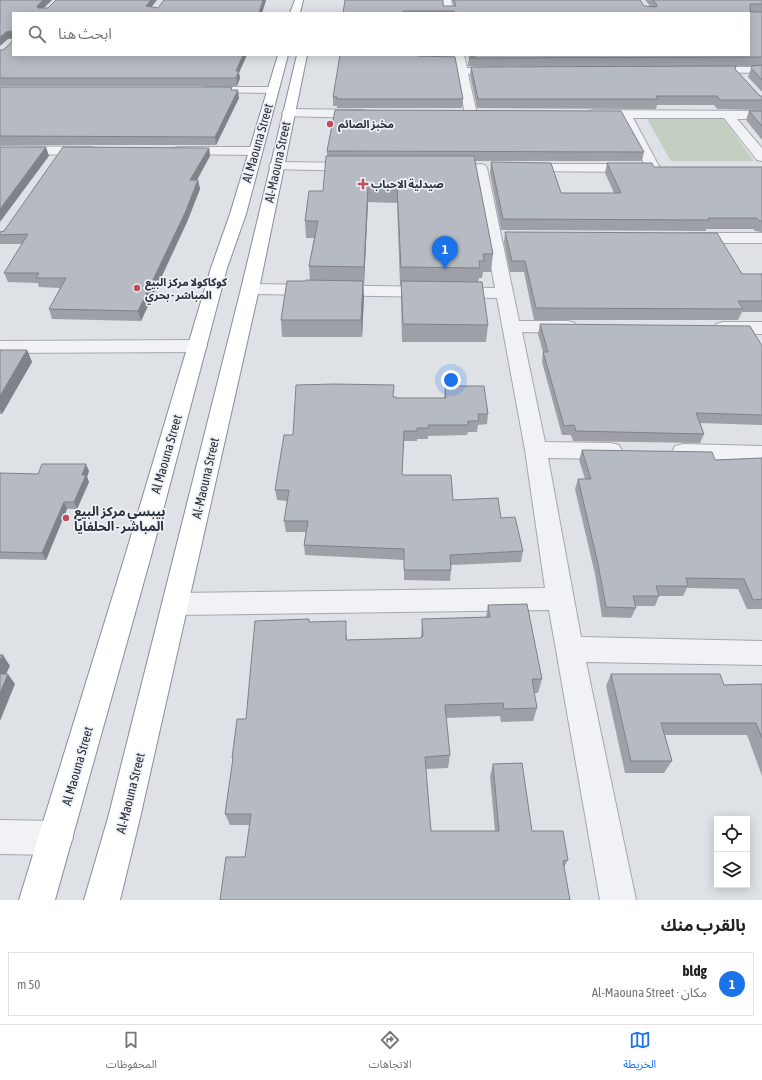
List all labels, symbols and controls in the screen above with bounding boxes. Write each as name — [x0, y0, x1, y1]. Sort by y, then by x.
search box — [12, 12, 750, 56]
icon: search — [26, 23, 48, 45]
text: ابحث هنا — [58, 25, 112, 42]
street label: Al Maouna Street — [239, 102, 276, 184]
place label: مخبز الصائم — [338, 118, 394, 133]
marker: مخبز الصائم — [325, 119, 335, 129]
street label: Al-Maouna Street — [262, 120, 293, 204]
place label: صيدلية الاحباب — [371, 178, 444, 191]
marker: صيدلية الاحباب — [358, 179, 368, 189]
pin: 1 — [432, 236, 458, 269]
place label: كوكاكولا مركز البيع المباشر - بحري — [145, 276, 228, 305]
marker: كوكاكولا مركز البيع المباشر - بحري — [132, 283, 142, 293]
your location — [441, 370, 461, 390]
street label: Al Maouna Street — [148, 413, 185, 495]
street label: Al-Maouna Street — [189, 436, 222, 520]
place label: بيبسي مركز البيع المباشر - الحلفايا — [74, 504, 165, 534]
marker: بيبسي مركز البيع المباشر - الحلفايا — [61, 513, 71, 523]
street label: Al Maouna Street — [59, 725, 96, 807]
street label: Al-Maouna Street — [113, 751, 148, 835]
map controls — [714, 816, 750, 888]
button: locate — [714, 816, 750, 852]
button: layers — [714, 852, 750, 888]
text: بالقرب منك — [661, 915, 746, 935]
text: bldg — [683, 962, 707, 979]
text: 50 m — [17, 977, 40, 992]
text: 1 — [729, 977, 735, 992]
text: مكان · Al-Maouna Street — [592, 985, 707, 1000]
tab: المحفوظات — [106, 1029, 157, 1076]
tab: الاتجاهات — [369, 1029, 412, 1076]
tab: الخريطة — [623, 1029, 656, 1076]

